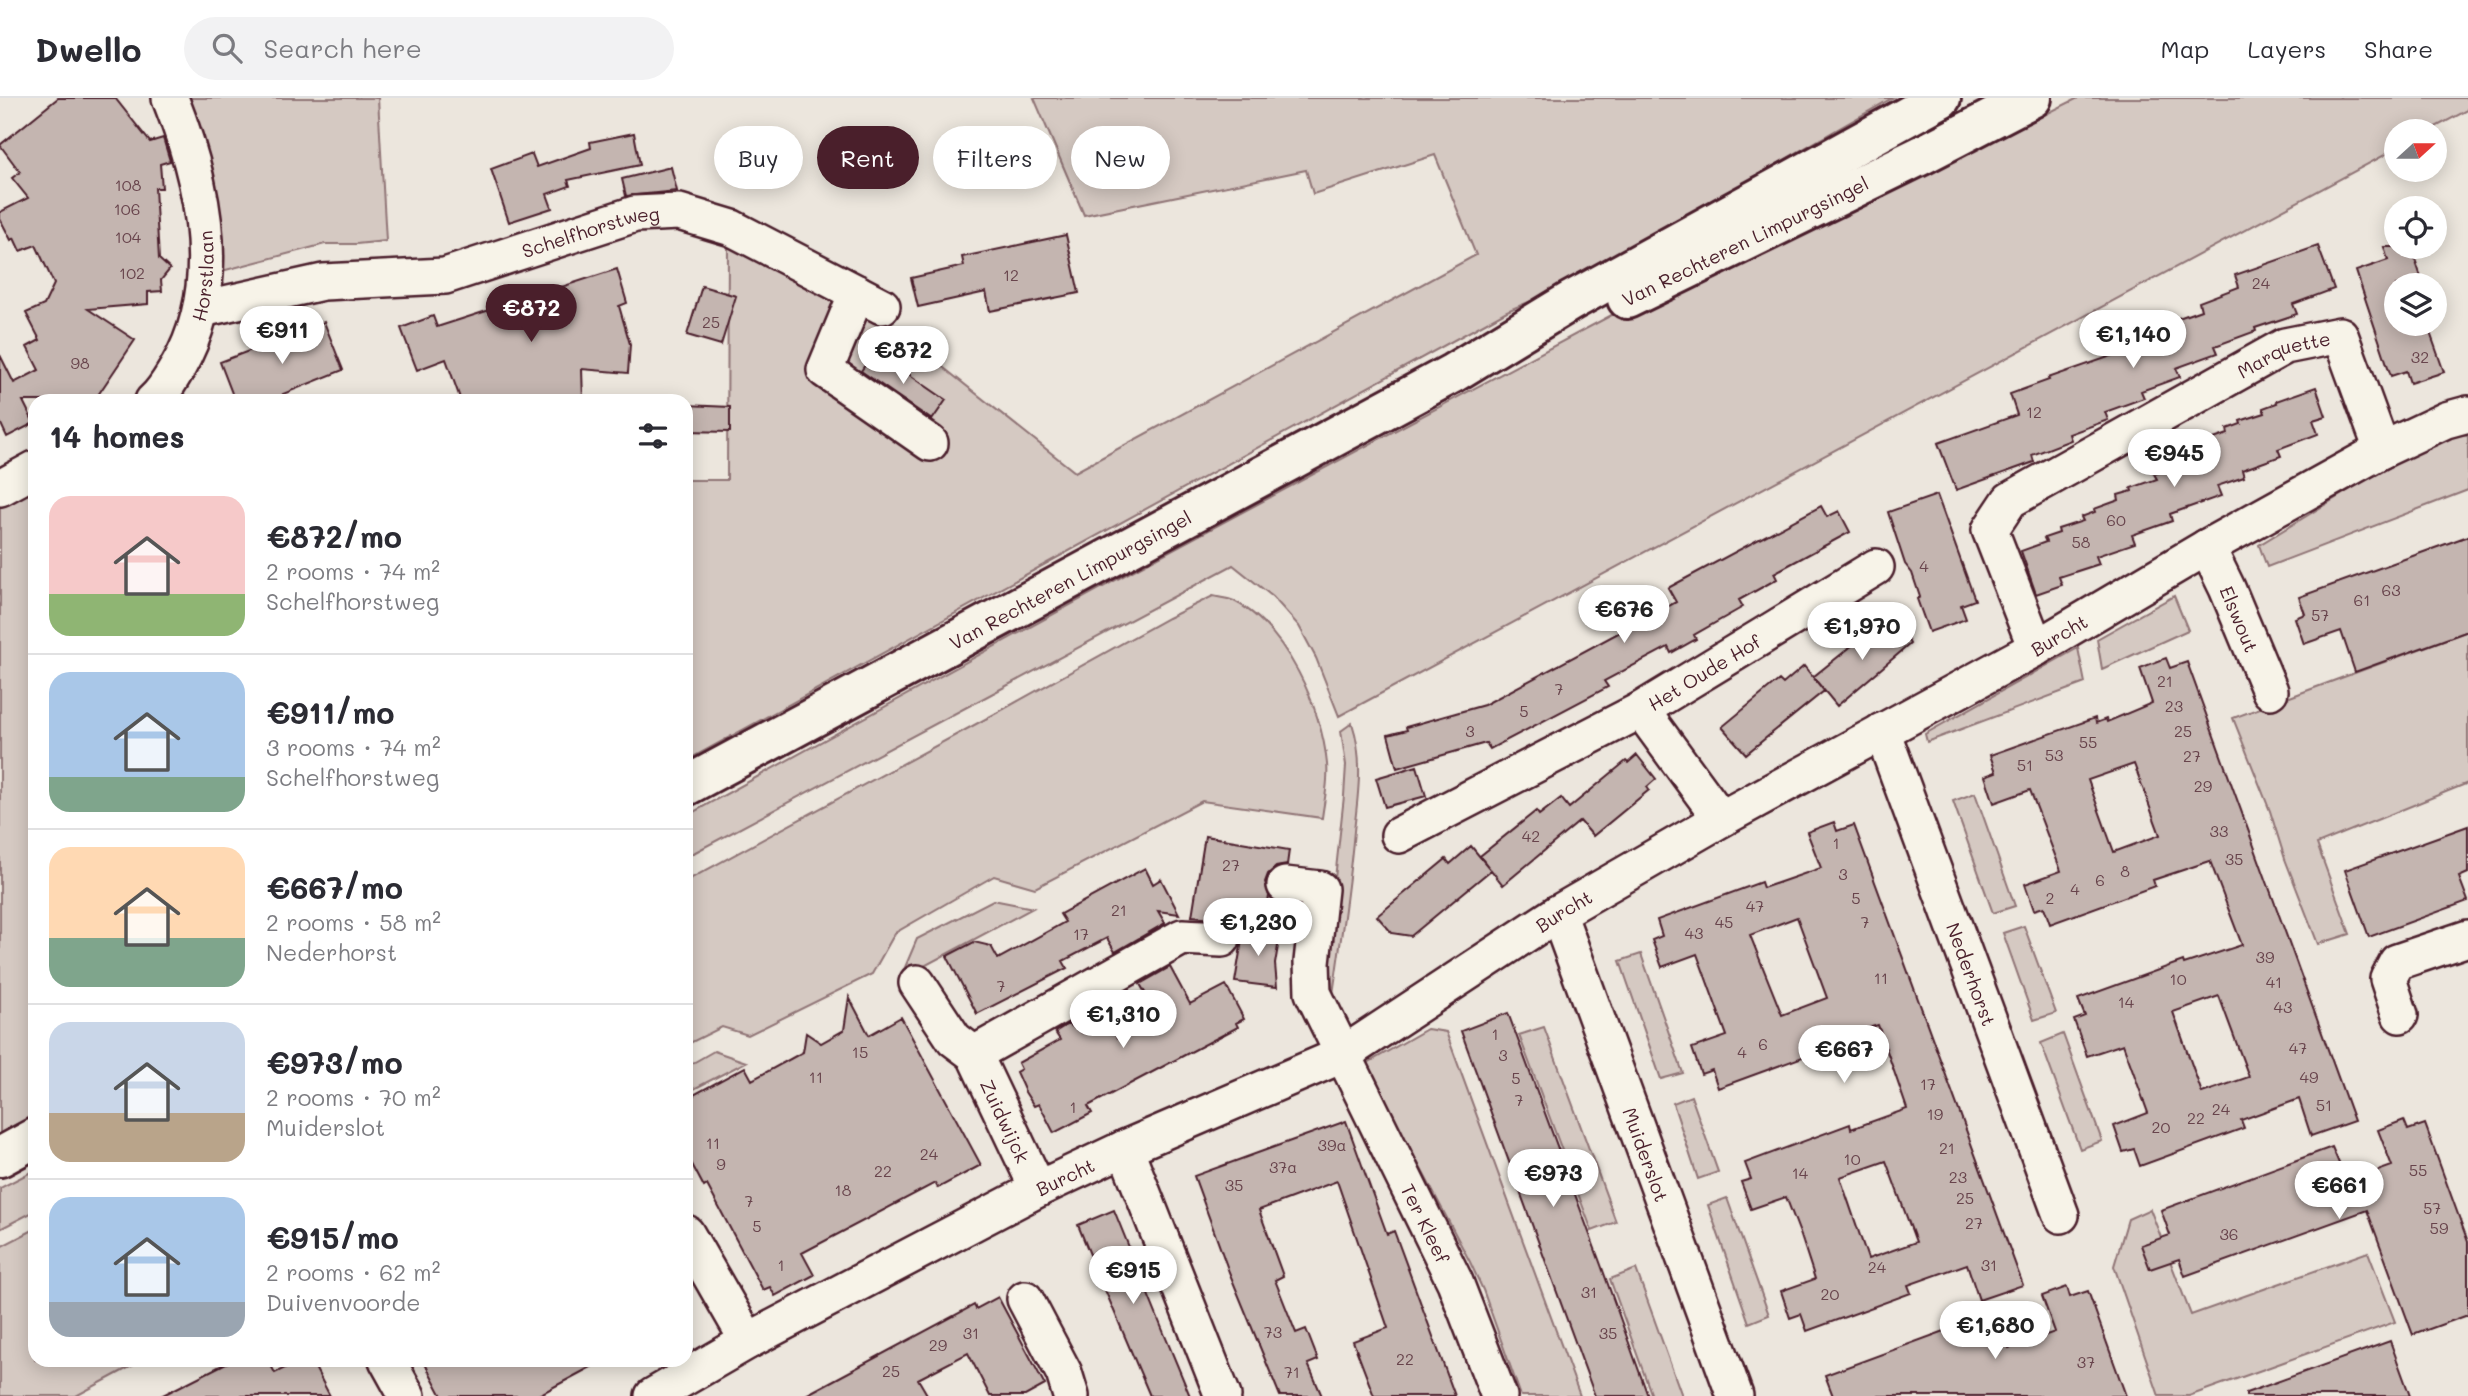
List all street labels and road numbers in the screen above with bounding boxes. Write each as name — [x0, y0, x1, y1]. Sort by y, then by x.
street label: Van Rechteren Limpurgsingel — [1618, 170, 1872, 312]
street label: Schelfhorstweg — [518, 200, 660, 263]
street label: Horstlaan — [185, 230, 218, 324]
street label: Marquette — [2232, 325, 2332, 383]
street label: Van Rechteren Limpurgsingel — [944, 504, 1195, 655]
street label: Elswout — [2215, 582, 2265, 656]
street label: Burcht — [2026, 608, 2092, 661]
street label: Het Oude Hof — [1643, 628, 1765, 716]
street label: Burcht — [1530, 884, 1596, 937]
street label: Nederhorst — [1941, 919, 2002, 1029]
street label: Zuidwijck — [975, 1075, 1036, 1166]
street label: Muiderslot — [1618, 1104, 1675, 1205]
street label: Burcht — [1032, 1152, 1098, 1201]
street label: Ter Kleef — [1396, 1179, 1456, 1267]

